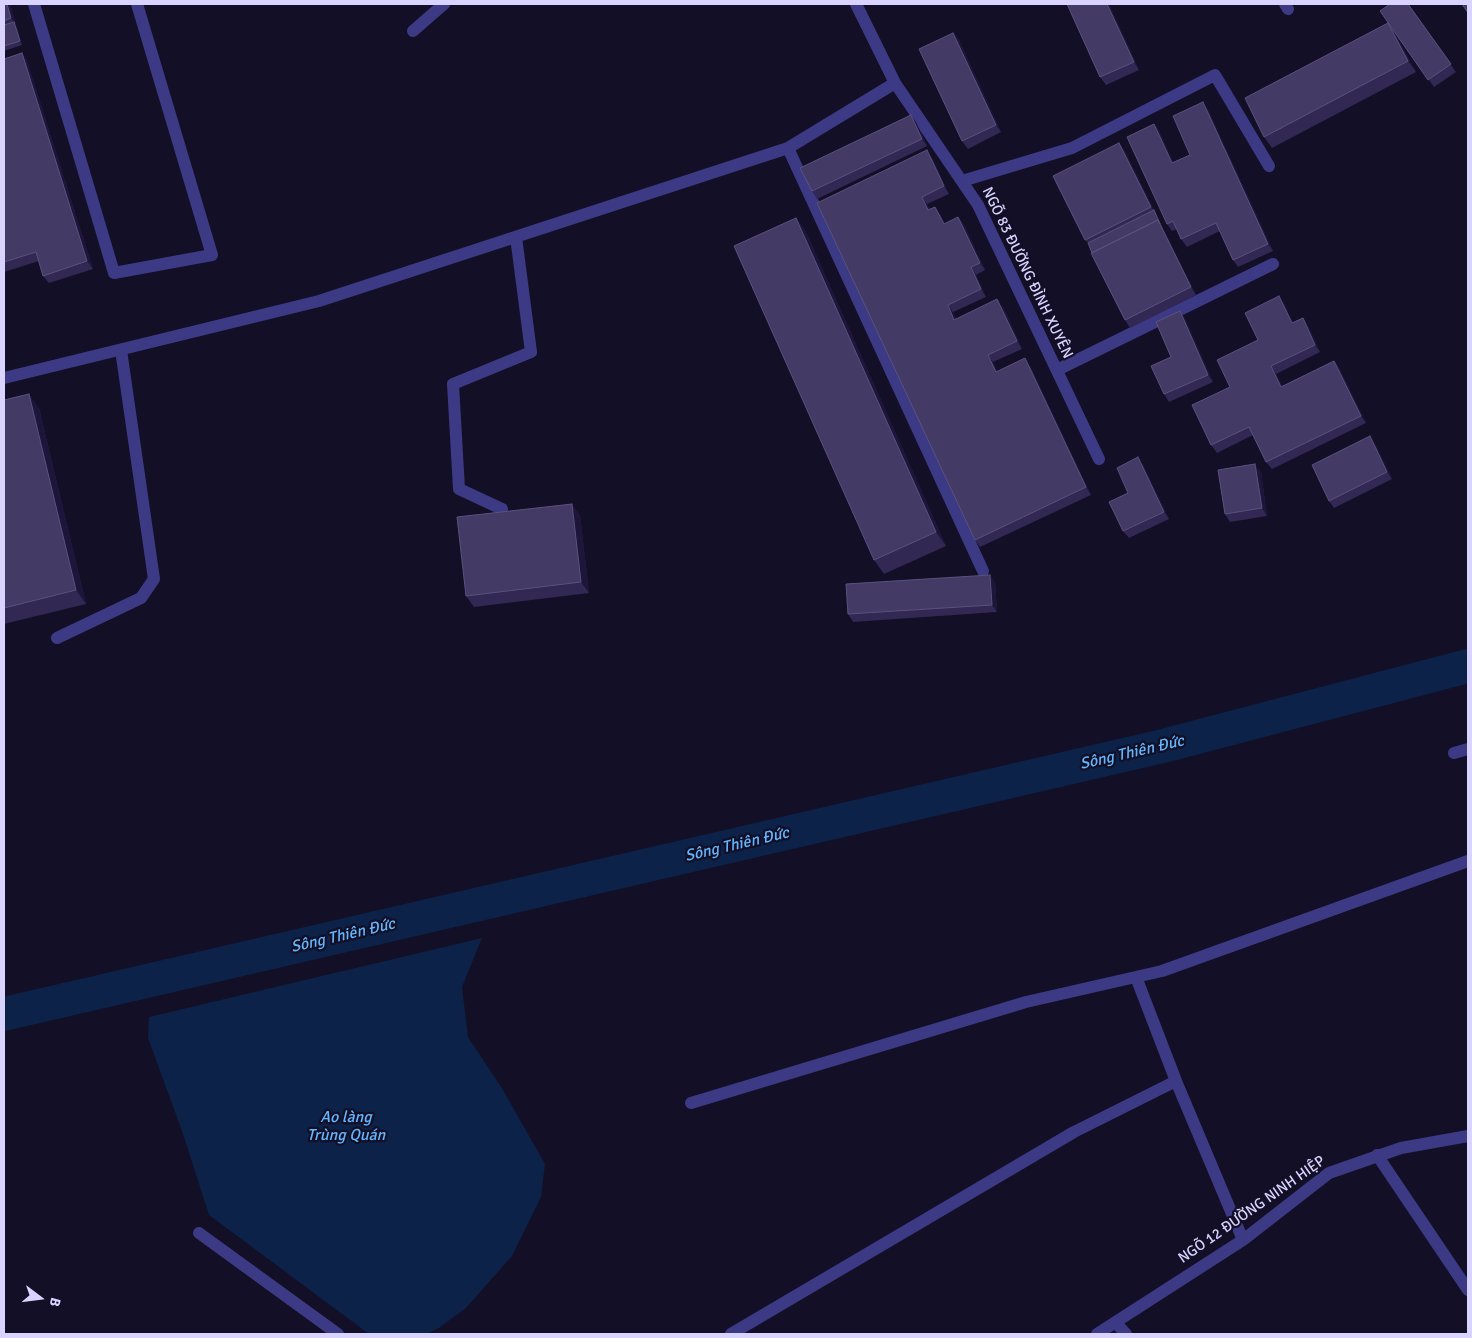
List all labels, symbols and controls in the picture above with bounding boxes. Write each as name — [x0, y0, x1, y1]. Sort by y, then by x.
street label: NGÕ 83 ĐƯỜNG ĐÌNH XUYÊN — [978, 184, 1076, 362]
water label: Sông Thiên Đức — [1078, 732, 1186, 774]
water label: Sông Thiên Đức — [683, 824, 791, 866]
water label: Sông Thiên Đức — [289, 915, 397, 957]
water label: Ao làng Trùng Quán — [307, 1108, 385, 1146]
street label: NGÕ 12 ĐƯỜNG NINH HIỆP — [1175, 1152, 1329, 1268]
north arrow — [15, 1273, 65, 1323]
text: B — [46, 1296, 64, 1308]

